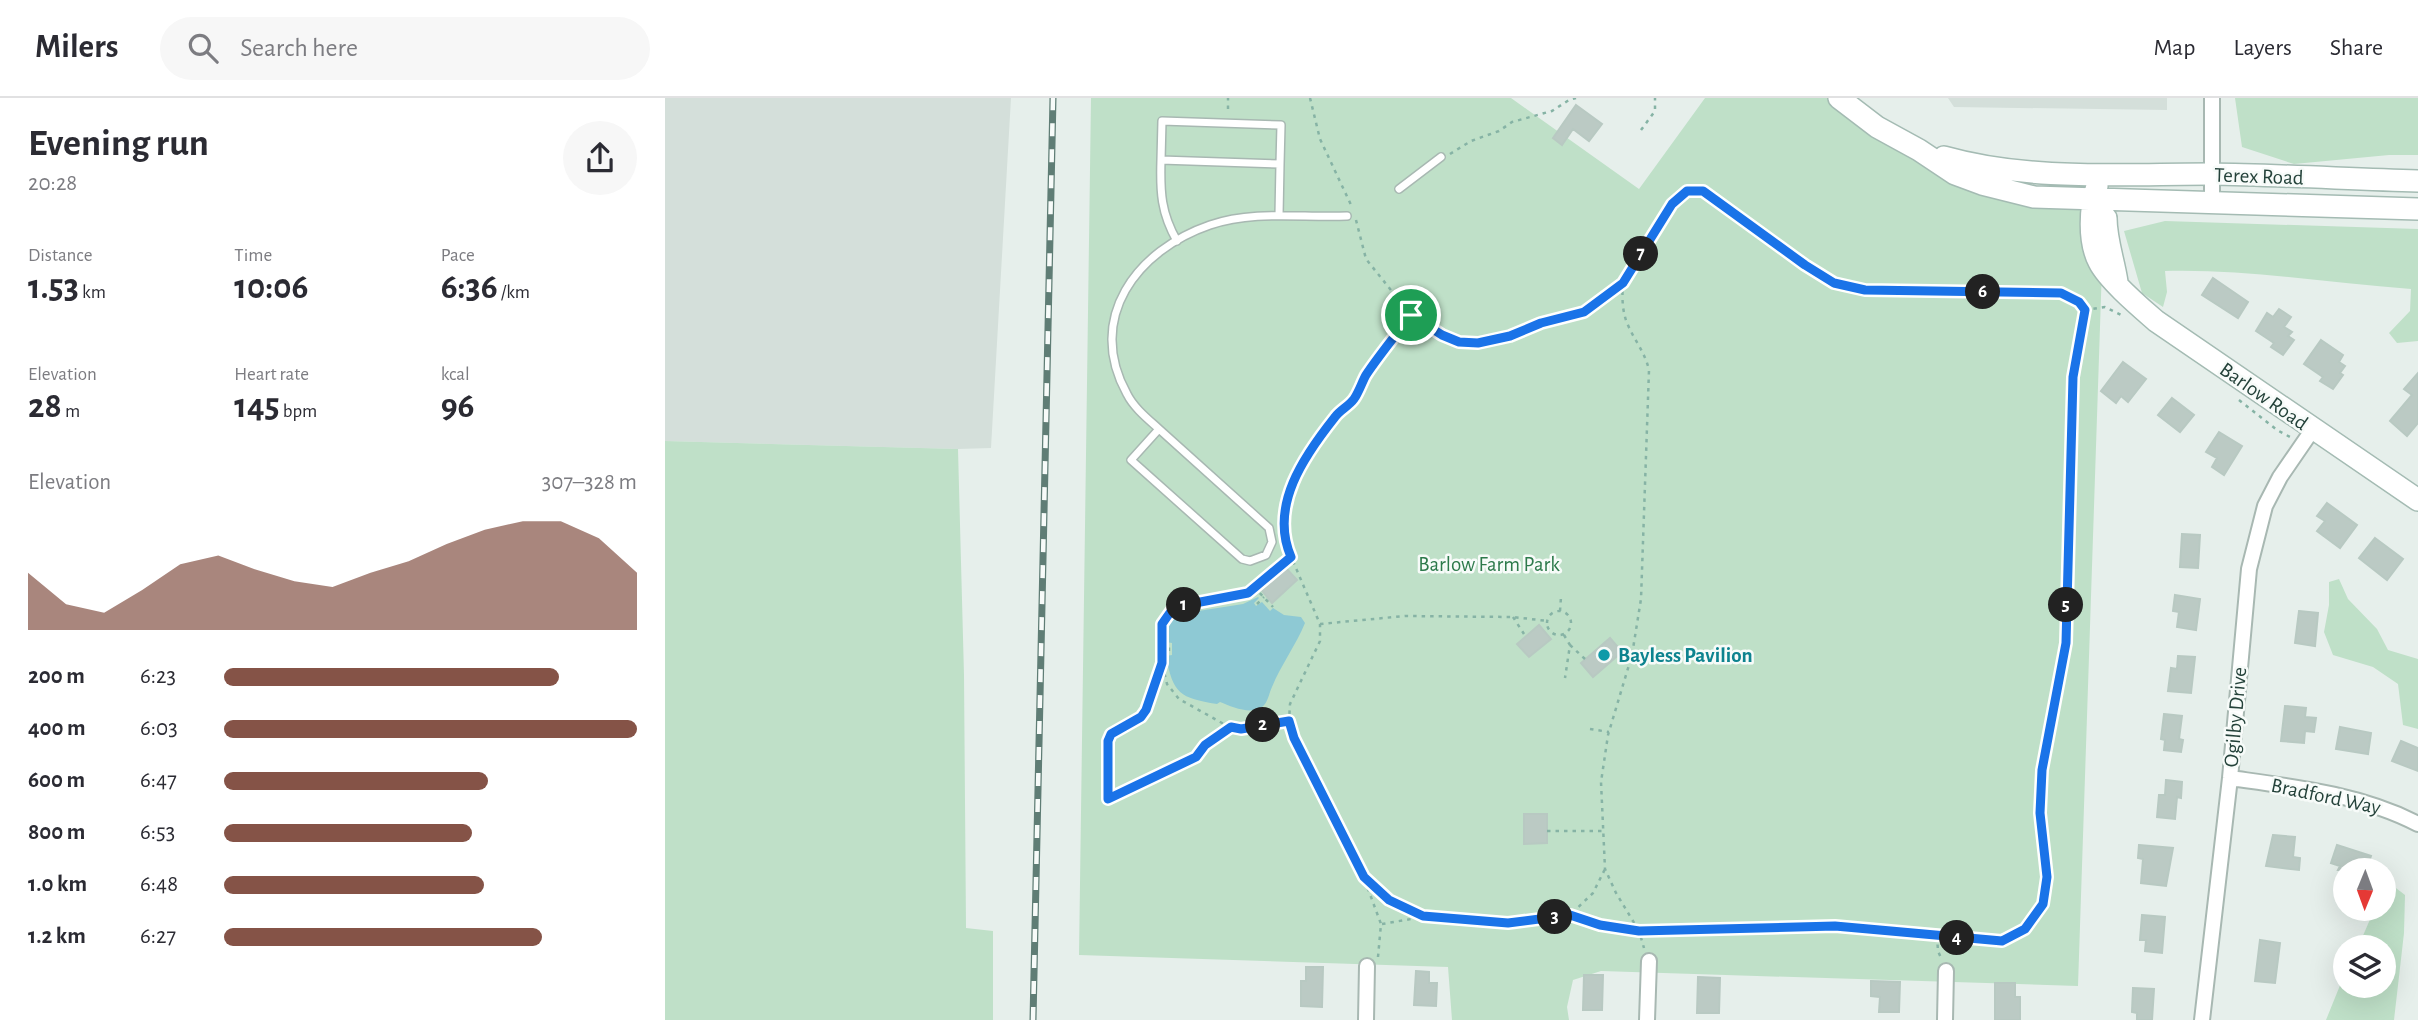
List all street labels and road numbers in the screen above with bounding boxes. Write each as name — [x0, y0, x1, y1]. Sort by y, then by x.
street label: Terex Road — [2214, 164, 2304, 189]
street label: Barlow Road — [2216, 359, 2312, 434]
street label: Ogilby Drive — [2221, 666, 2250, 768]
street label: Bradford Way — [2269, 775, 2383, 818]

